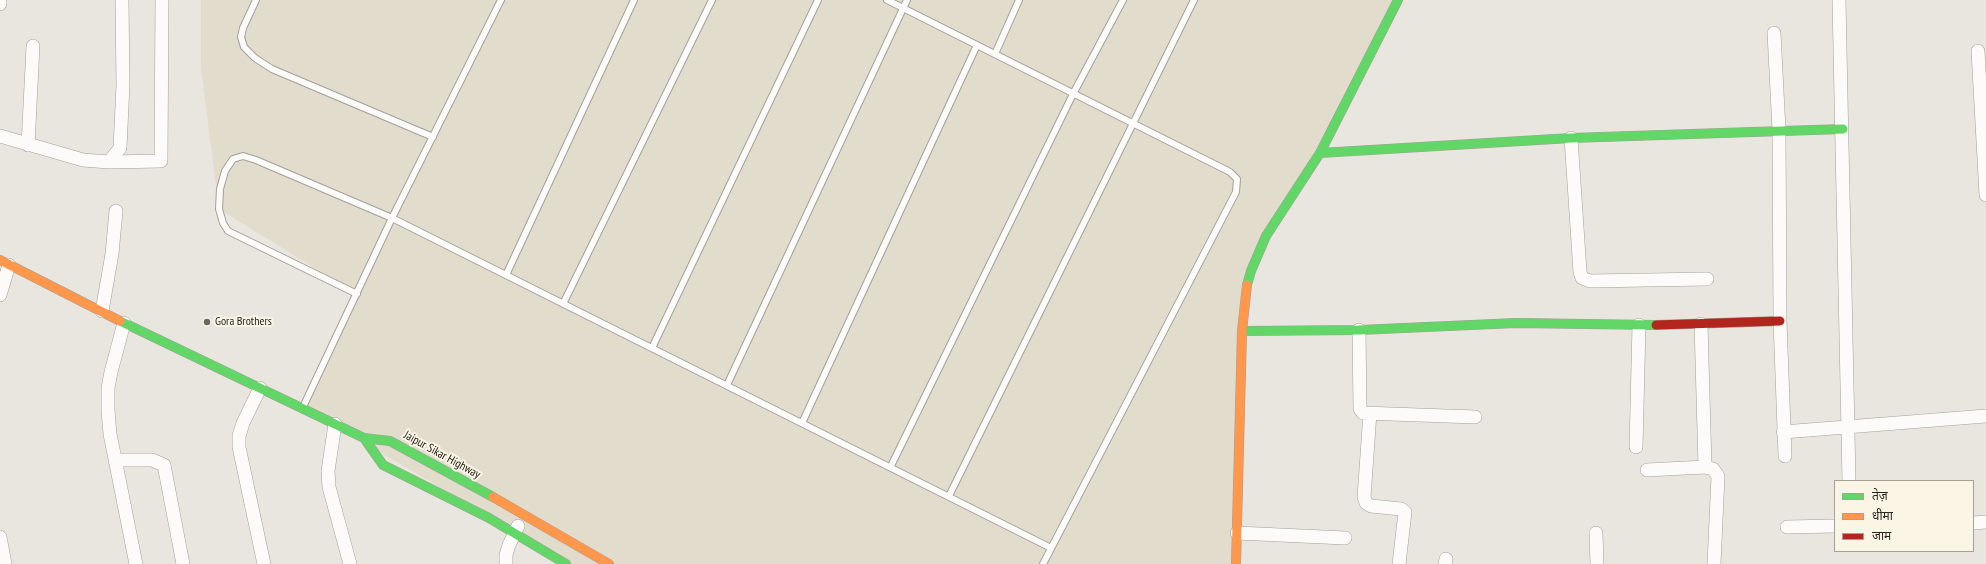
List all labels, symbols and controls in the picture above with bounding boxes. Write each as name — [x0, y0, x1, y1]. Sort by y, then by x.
place label: Gora Brothers — [215, 315, 272, 329]
marker: Gora Brothers — [202, 317, 212, 327]
street label: Jaipur Sikar Highway — [401, 428, 483, 482]
legend — [1834, 480, 1974, 552]
text: तेज़ — [1872, 488, 1888, 503]
text: धीमा — [1872, 508, 1893, 523]
text: जाम — [1872, 528, 1891, 543]

